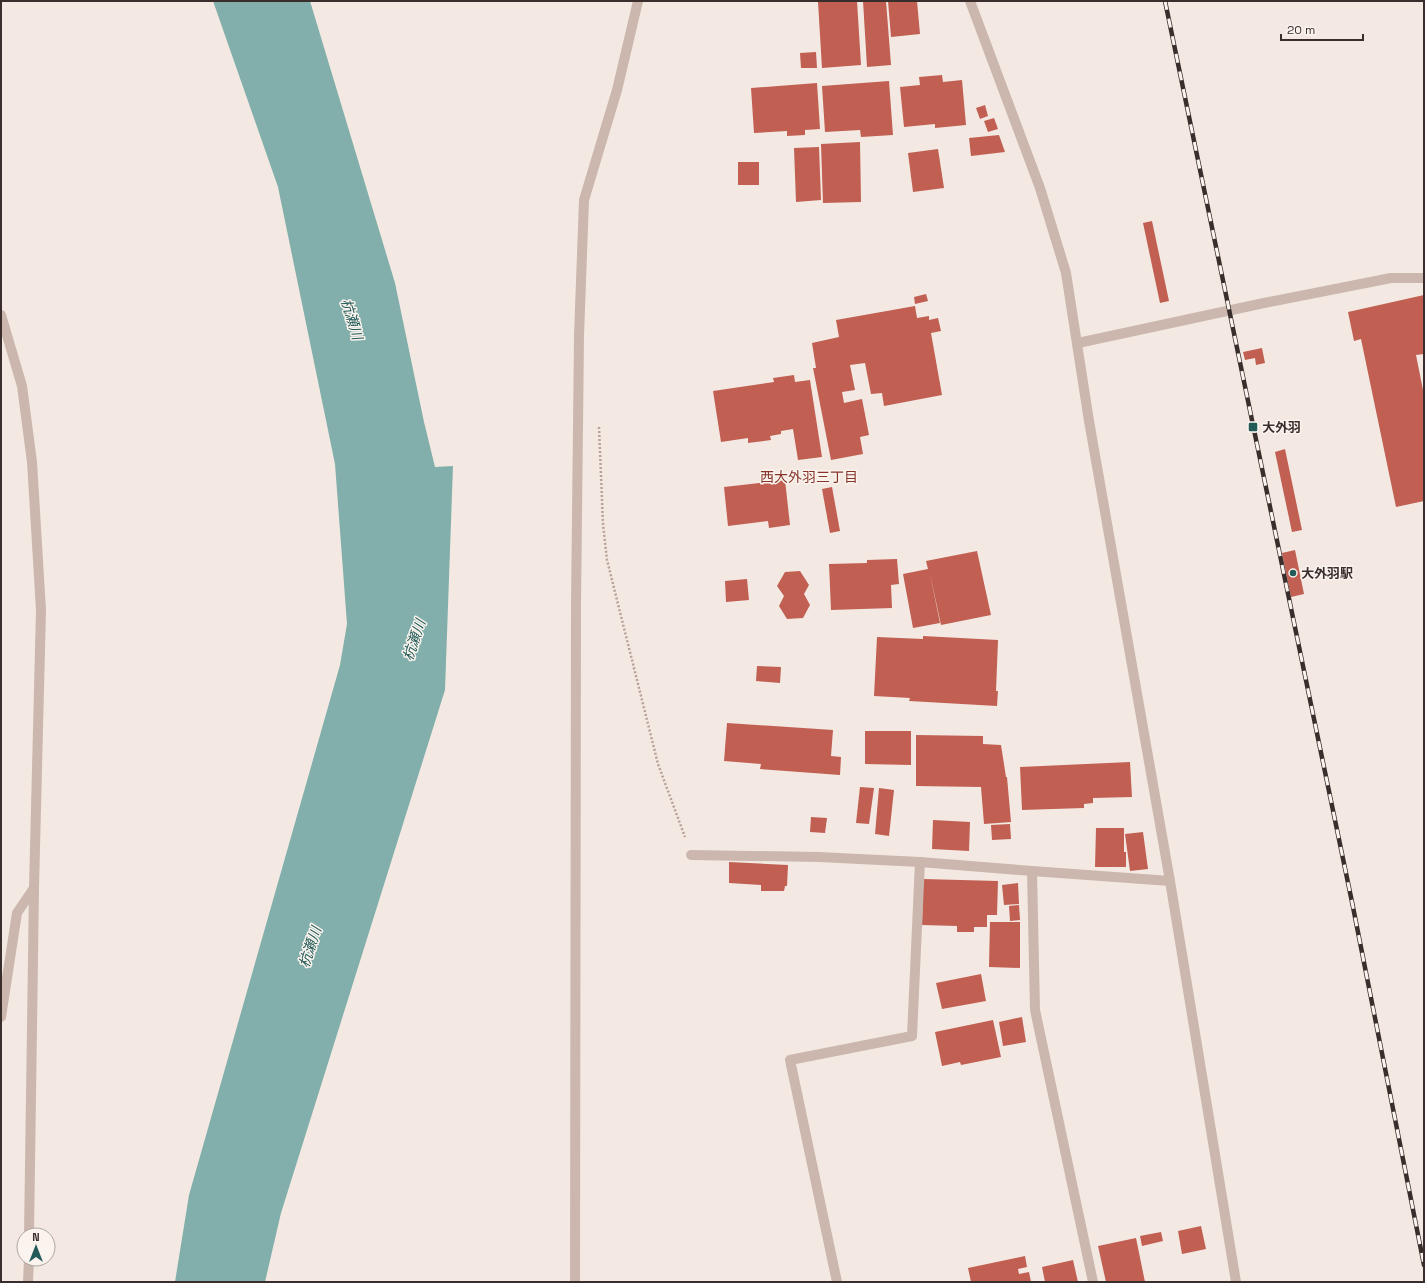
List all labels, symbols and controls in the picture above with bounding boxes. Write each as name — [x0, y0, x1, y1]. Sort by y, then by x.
scale bar — [1281, 16, 1363, 42]
text: 20 m — [1287, 22, 1315, 38]
water label: 杭瀬川 — [337, 296, 367, 344]
place label: 大外羽 — [1262, 419, 1301, 436]
marker: 大外羽 — [1247, 421, 1259, 433]
district label: 西大外羽三丁目 — [760, 468, 858, 486]
place label: 大外羽駅 — [1301, 565, 1353, 582]
marker: 大外羽駅 — [1288, 568, 1298, 578]
water label: 杭瀬川 — [399, 615, 430, 663]
water label: 杭瀬川 — [295, 922, 326, 970]
north arrow — [16, 1227, 56, 1267]
text: N — [32, 1230, 40, 1244]

